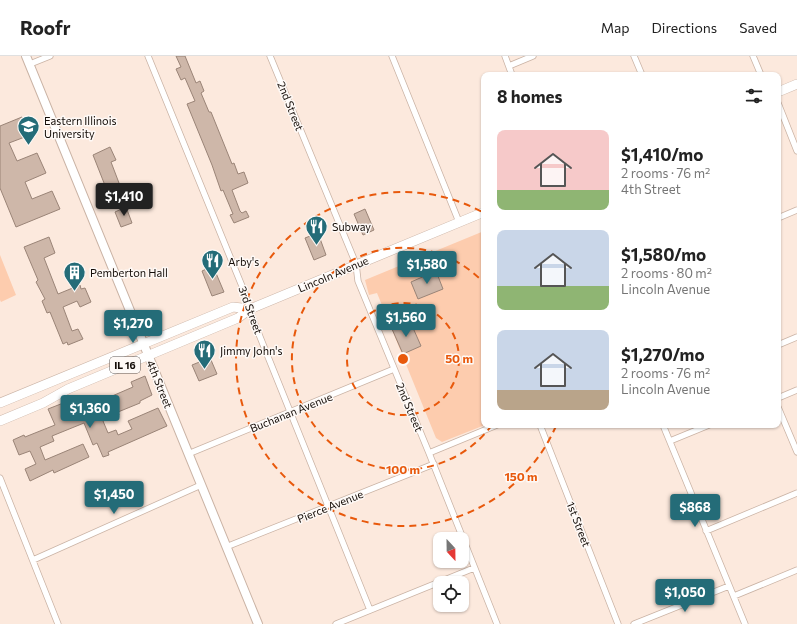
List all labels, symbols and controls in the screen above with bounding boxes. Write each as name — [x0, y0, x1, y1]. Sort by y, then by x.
text: Roofr — [20, 16, 71, 39]
text: Map — [601, 19, 630, 36]
text: Directions — [652, 19, 717, 36]
text: Saved — [739, 19, 777, 36]
street label: 2nd Street — [275, 79, 307, 133]
icon: filters — [743, 85, 765, 107]
text: 8 homes — [497, 86, 562, 107]
school or university icon: Eastern Illinois University — [16, 113, 42, 146]
place label: Eastern Illinois University — [44, 114, 117, 140]
text: $1,410/mo — [621, 144, 703, 165]
icon: home — [529, 146, 577, 194]
text: 2 rooms · 76 m² — [621, 165, 710, 181]
text: 4th Street — [621, 181, 681, 197]
pin: $1,410 — [91, 183, 157, 217]
text: $1,410 — [105, 188, 143, 204]
restaurant icon: Subway — [303, 213, 329, 246]
place label: Subway — [332, 220, 371, 233]
text: $1,580/mo — [621, 244, 706, 265]
icon: home — [529, 246, 577, 294]
restaurant icon: Arby's — [200, 248, 226, 281]
pin: $1,580 — [394, 251, 460, 285]
street label: Lincoln Avenue — [296, 253, 370, 295]
place label: Arby's — [228, 255, 259, 268]
text: $1,580 — [407, 256, 447, 272]
building icon: Pemberton Hall — [62, 259, 88, 292]
text: 2 rooms · 80 m² — [621, 265, 712, 281]
place label: Pemberton Hall — [90, 266, 168, 279]
text: Lincoln Avenue — [621, 281, 710, 297]
street label: 3rd Street — [236, 284, 266, 336]
pin: $1,560 — [373, 304, 439, 338]
text: $1,560 — [386, 309, 426, 325]
pin: $1,270 — [100, 310, 166, 344]
text: $1,270 — [113, 315, 153, 331]
restaurant icon: Jimmy John's — [192, 337, 218, 370]
place label: Jimmy John's — [220, 344, 283, 358]
text: $1,270/mo — [621, 344, 705, 365]
icon: home — [529, 346, 577, 394]
text: 50 m — [445, 351, 473, 365]
centre of rings — [396, 352, 410, 366]
road number: IL 16 — [110, 357, 140, 373]
street label: 4th Street — [144, 358, 176, 410]
text: 2 rooms · 76 m² — [621, 365, 710, 381]
street label: 2nd Street — [394, 381, 426, 434]
text: Lincoln Avenue — [621, 381, 710, 397]
street label: Buchanan Avenue — [248, 389, 334, 434]
pin: $1,360 — [57, 395, 123, 429]
text: $1,360 — [70, 400, 110, 416]
text: 100 m — [386, 462, 420, 476]
text: 150 m — [504, 469, 538, 483]
pin: $1,450 — [81, 481, 147, 515]
text: $1,450 — [94, 486, 134, 502]
street label: Pierce Avenue — [295, 487, 365, 525]
pin: $868 — [671, 494, 719, 528]
text: $868 — [679, 499, 711, 515]
street label: 1st Street — [564, 500, 594, 549]
north arrow — [433, 532, 469, 568]
map controls — [433, 532, 469, 612]
button: locate — [433, 576, 469, 612]
pin: $1,050 — [652, 579, 718, 613]
text: $1,050 — [664, 584, 706, 600]

